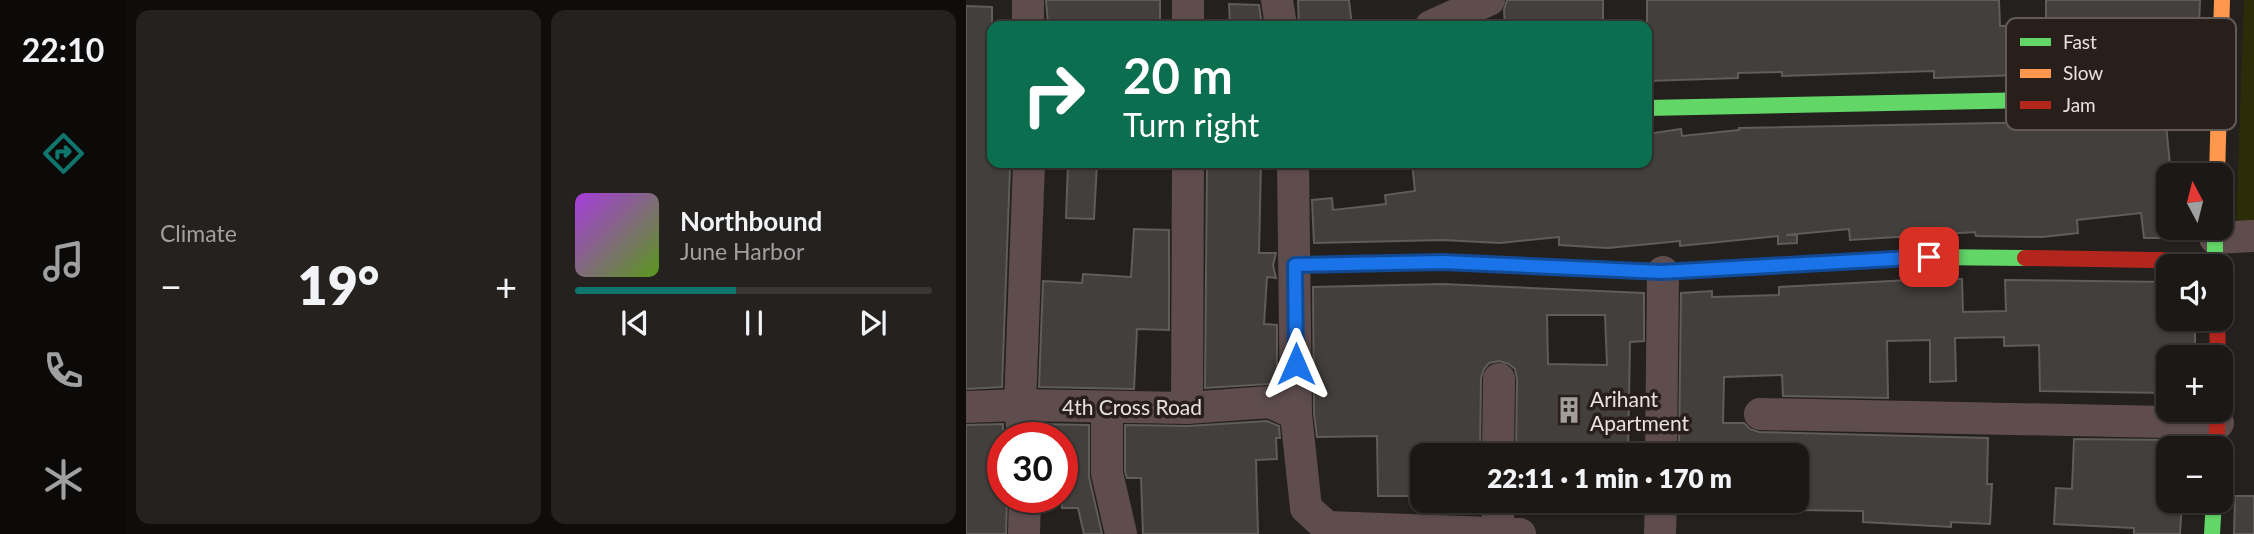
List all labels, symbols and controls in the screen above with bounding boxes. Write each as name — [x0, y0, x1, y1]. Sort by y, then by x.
legend — [2006, 18, 2236, 130]
text: 22:10 — [22, 30, 104, 69]
text: Fast — [2063, 30, 2097, 53]
text: 20 m — [1123, 46, 1233, 104]
icon: right — [1008, 49, 1099, 140]
text: Slow — [2063, 61, 2103, 84]
text: Jam — [2063, 93, 2096, 116]
text: Turn right — [1123, 105, 1259, 144]
icon: directions — [39, 129, 88, 178]
north arrow — [2156, 163, 2233, 240]
map controls — [2156, 163, 2233, 513]
text: Northbound — [680, 205, 822, 237]
text: Climate — [160, 219, 237, 247]
pin — [1899, 227, 1959, 287]
icon: music — [39, 237, 88, 286]
text: June Harbor — [680, 237, 804, 265]
icon: arrive — [1910, 238, 1948, 276]
text: 19° — [298, 254, 379, 316]
button: sound — [2156, 254, 2233, 331]
text: − — [160, 263, 182, 309]
text: + — [495, 263, 517, 309]
icon: previous — [616, 304, 654, 342]
icon: pause — [735, 304, 773, 342]
icon: next — [854, 304, 892, 342]
position arrow — [1259, 327, 1333, 401]
button: + — [2156, 345, 2233, 422]
icon: phone — [39, 346, 88, 395]
place label: Arihant Apartment — [1590, 386, 1689, 435]
street label: 4th Cross Road — [1062, 394, 1202, 419]
building icon: Arihant Apartment — [1554, 395, 1584, 425]
speed limit sign: 30 — [987, 422, 1078, 513]
button: − — [2156, 436, 2233, 513]
icon: climate — [39, 455, 88, 504]
text: 22:11 · 1 min · 170 m — [1487, 462, 1732, 494]

